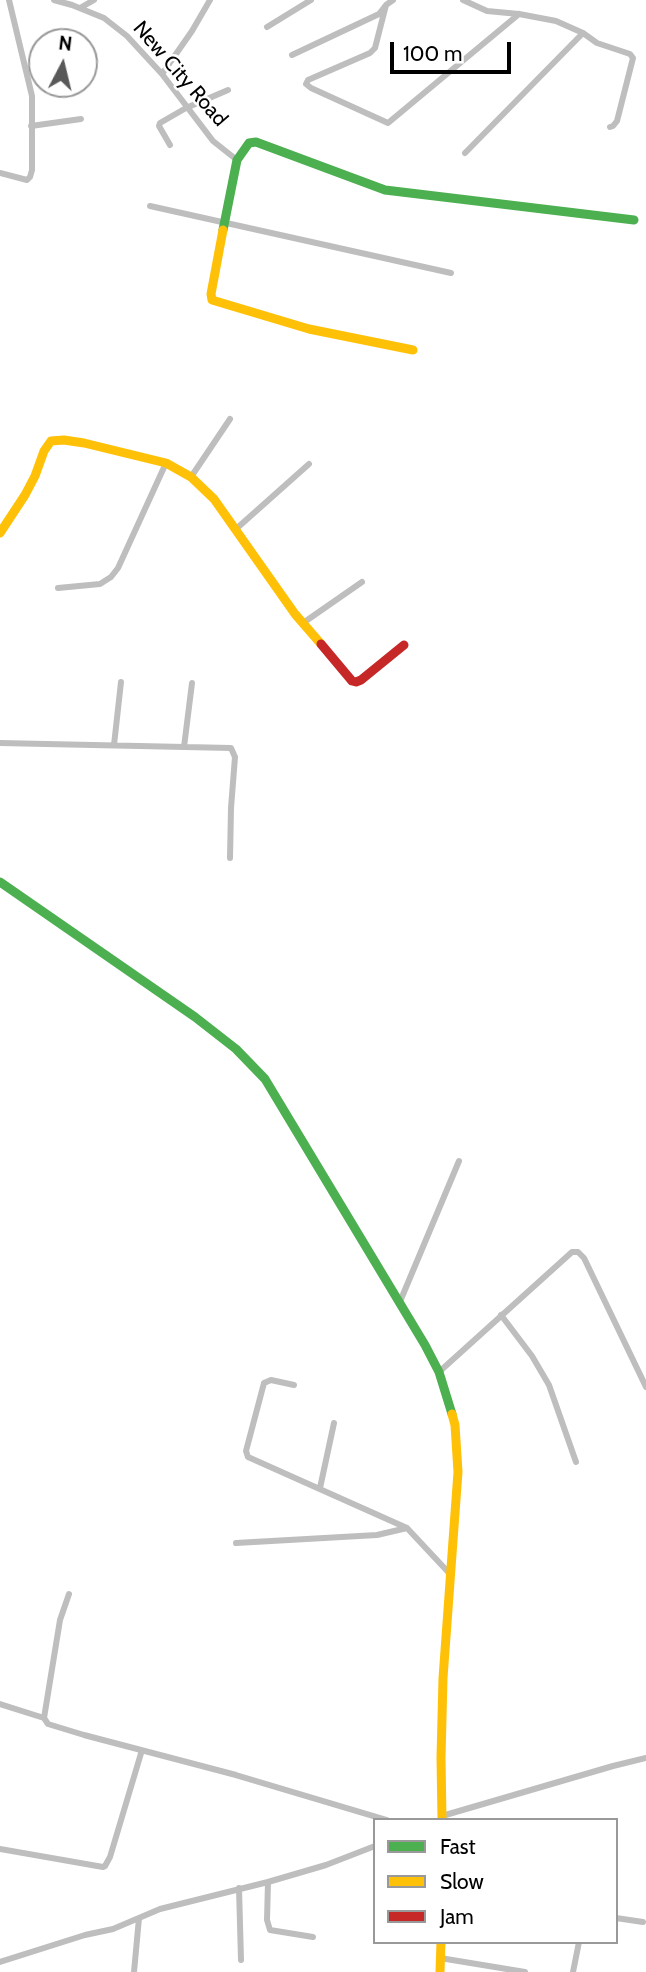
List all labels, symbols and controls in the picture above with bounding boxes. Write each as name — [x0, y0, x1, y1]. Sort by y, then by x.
street label: New City Road — [127, 16, 233, 132]
north arrow — [28, 28, 98, 98]
scale bar — [394, 28, 515, 72]
text: N — [57, 31, 73, 56]
text: 100 m — [403, 41, 462, 66]
legend — [373, 1818, 618, 1944]
text: Fast — [440, 1834, 476, 1859]
text: Slow — [440, 1869, 484, 1894]
text: Jam — [440, 1904, 474, 1929]

